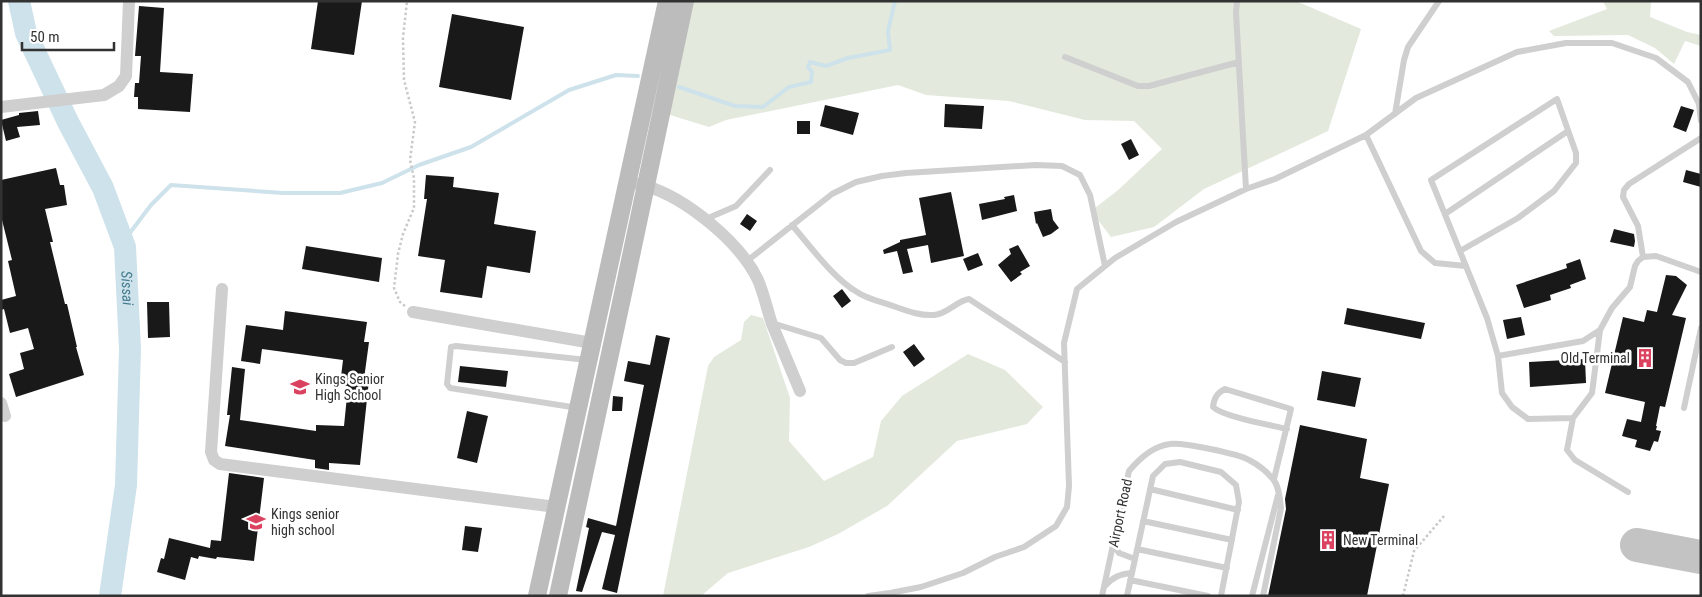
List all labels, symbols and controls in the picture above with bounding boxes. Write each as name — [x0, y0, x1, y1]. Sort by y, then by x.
scale bar — [22, 20, 115, 52]
text: 50 m — [30, 28, 60, 46]
water label: Sissai — [117, 270, 137, 306]
building icon: Old Terminal — [1634, 347, 1656, 369]
place label: Old Terminal — [1561, 350, 1630, 366]
place label: Kings Senior High School — [315, 371, 384, 403]
school or university icon: Kings Senior High School — [289, 376, 311, 398]
street label: Airport Road — [1105, 477, 1135, 549]
place label: Kings senior high school — [271, 506, 339, 538]
school or university icon: Kings senior high school — [245, 511, 267, 533]
building icon: New Terminal — [1317, 529, 1339, 551]
place label: New Terminal — [1343, 532, 1418, 548]

